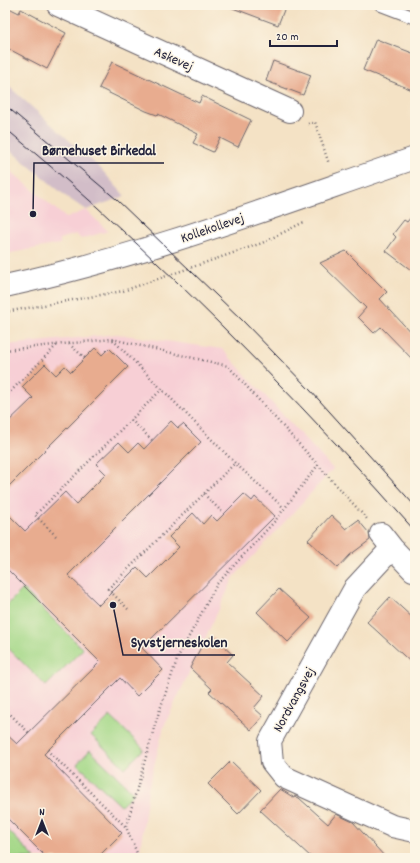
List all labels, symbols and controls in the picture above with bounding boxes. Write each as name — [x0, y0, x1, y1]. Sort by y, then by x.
scale bar — [270, 22, 337, 48]
text: 20 m — [276, 29, 299, 46]
street label: Askevej — [150, 42, 196, 77]
callout: Børnehuset Birkedal — [34, 136, 164, 163]
text: Børnehuset Birkedal — [42, 141, 156, 163]
street label: Kollekollevej — [178, 209, 247, 249]
callout: Syvstjerneskolen — [123, 628, 235, 655]
text: Syvstjerneskolen — [131, 633, 227, 655]
street label: Nordvangsvej — [269, 664, 321, 736]
north arrow — [22, 801, 62, 841]
text: N — [39, 805, 45, 821]

